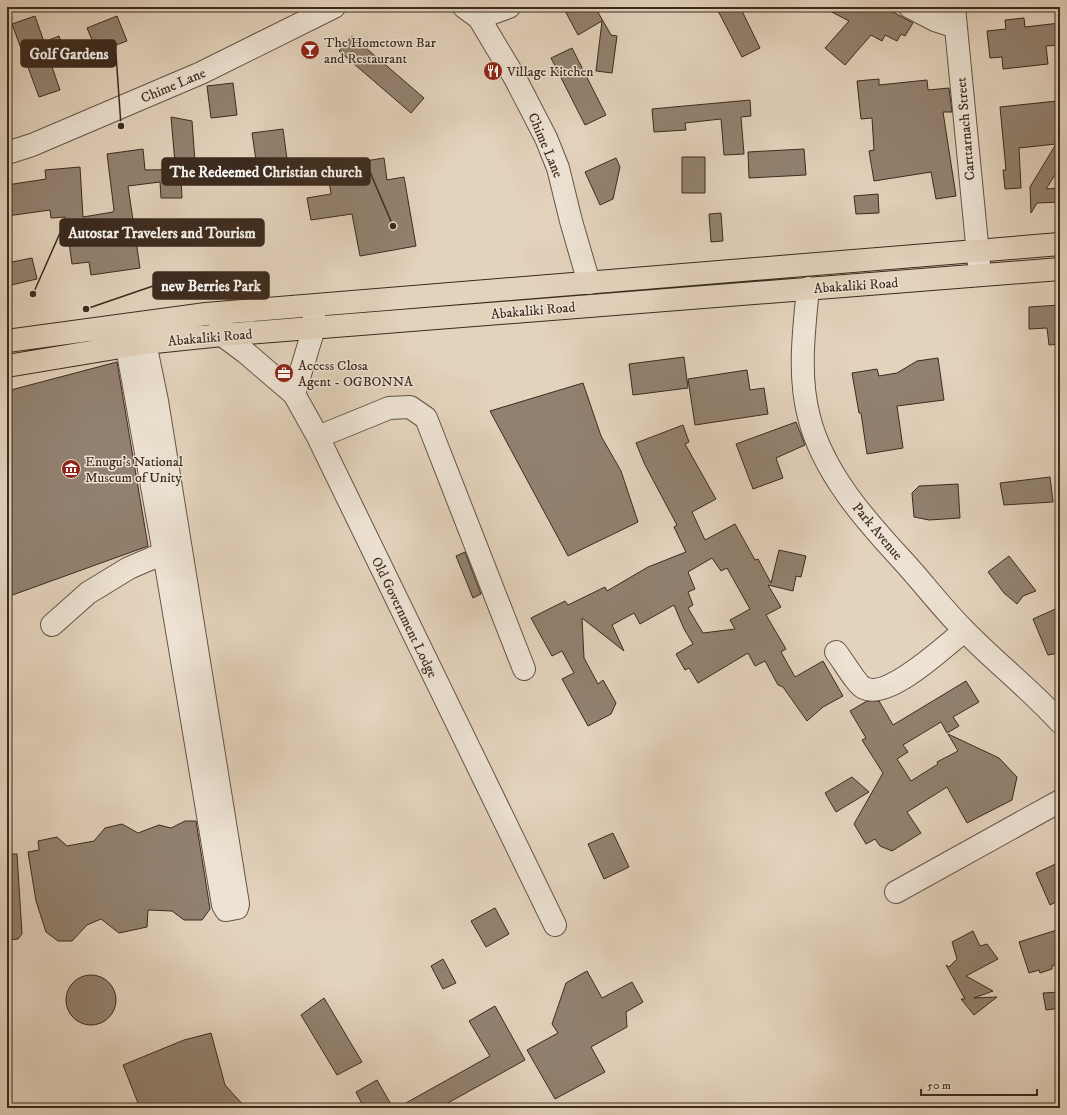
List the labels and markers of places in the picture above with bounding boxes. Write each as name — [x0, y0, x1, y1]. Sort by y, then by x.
place label: The Hometown Bar and Restaurant — [324, 34, 437, 68]
bar icon: The Hometown Bar and Restaurant — [299, 39, 321, 61]
callout: Golf Gardens — [21, 40, 116, 67]
restaurant icon: Village Kitchen — [482, 60, 504, 82]
place label: Village Kitchen — [506, 63, 594, 81]
callout: The Redeemed Christian church — [162, 158, 370, 185]
callout: Autostar Travelers and Tourism — [60, 219, 264, 246]
callout: new Berries Park — [153, 272, 269, 299]
place label: Access Closa Agent - OGBONNA — [298, 357, 414, 391]
office icon: Access Closa Agent - OGBONNA — [273, 362, 295, 384]
place label: Enugu's National Museum of Unity — [85, 453, 184, 487]
museum icon: Enugu's National Museum of Unity — [60, 458, 82, 480]

